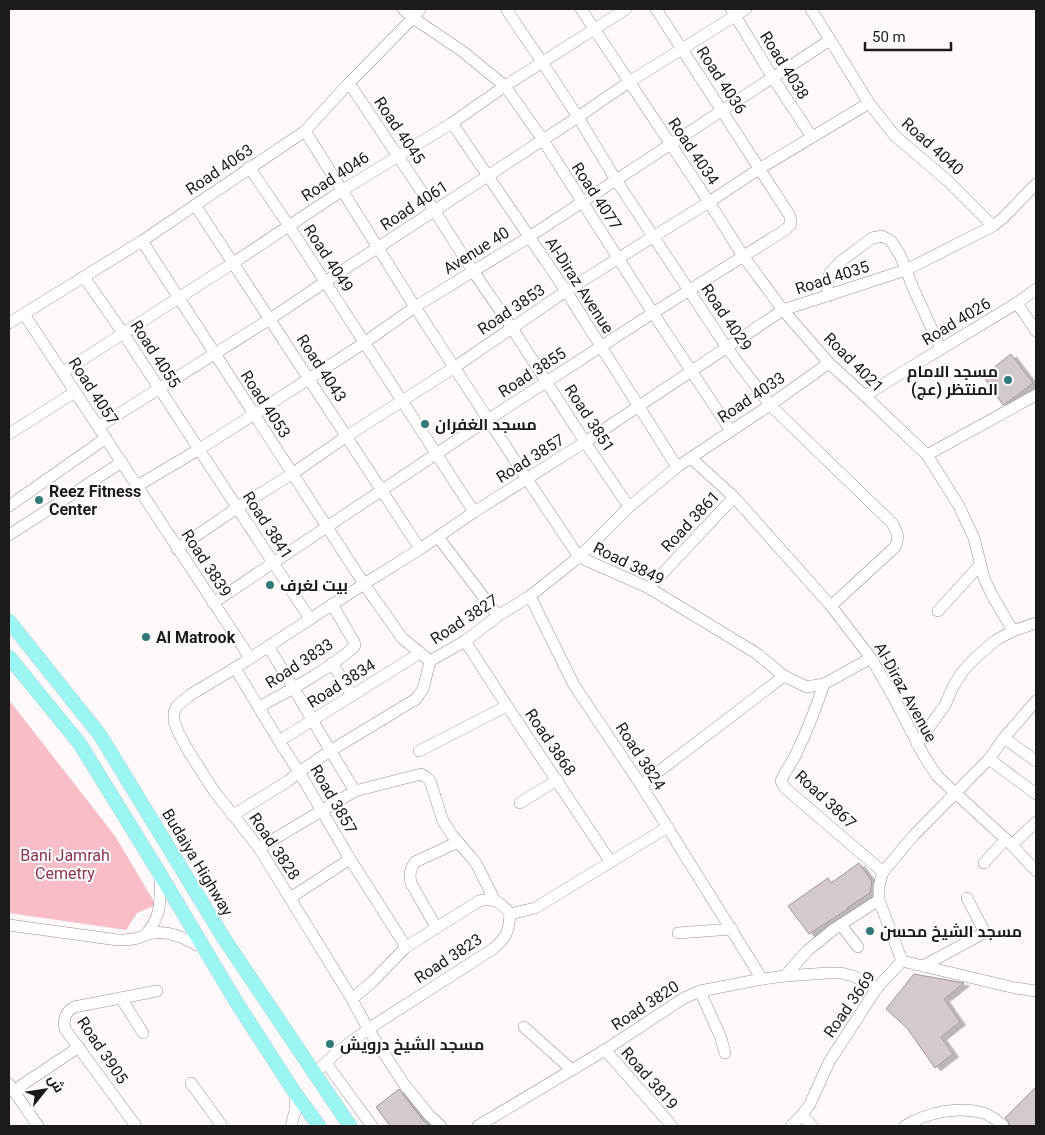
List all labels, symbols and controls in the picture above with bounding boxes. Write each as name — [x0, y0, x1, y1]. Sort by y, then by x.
scale bar — [865, 20, 951, 52]
street label: Road 4038 — [756, 28, 813, 103]
text: 50 m — [872, 28, 906, 46]
street label: Road 4036 — [693, 43, 750, 118]
street label: Road 4045 — [370, 93, 429, 167]
street label: Road 4034 — [664, 114, 723, 188]
street label: Road 4040 — [898, 114, 968, 179]
street label: Road 4063 — [182, 140, 256, 199]
street label: Road 4046 — [298, 148, 373, 205]
street label: Road 4077 — [568, 159, 625, 234]
street label: Road 4061 — [377, 177, 452, 234]
street label: Road 4049 — [300, 221, 357, 296]
street label: Avenue 40 — [440, 223, 513, 278]
street label: Al-Diraz Avenue — [541, 233, 618, 337]
street label: Road 4035 — [793, 257, 872, 298]
street label: Road 3853 — [474, 280, 548, 339]
street label: Road 4029 — [697, 280, 756, 354]
street label: Road 4026 — [919, 294, 994, 349]
street label: Road 4055 — [127, 317, 184, 392]
street label: Road 4021 — [820, 329, 887, 396]
street label: Road 4043 — [293, 331, 350, 406]
street label: Road 3855 — [495, 344, 570, 401]
street label: Road 4057 — [65, 354, 122, 429]
place label: مسجد الامام المنتظر (عج) — [907, 362, 998, 400]
street label: Road 4053 — [237, 367, 294, 442]
street label: Road 4033 — [714, 368, 788, 427]
marker: مسجد الامام المنتظر (عج) — [1002, 374, 1014, 386]
street label: Road 3851 — [561, 381, 618, 456]
place label: مسجد الغفران — [435, 415, 537, 434]
marker: مسجد الغفران — [419, 418, 431, 430]
street label: Road 3857 — [493, 430, 568, 487]
place label: Reez Fitness Center — [49, 482, 141, 519]
street label: Road 3861 — [657, 487, 723, 556]
street label: Road 3841 — [239, 488, 296, 563]
marker: Reez Fitness Center — [33, 494, 45, 506]
street label: Road 3839 — [178, 526, 235, 601]
street label: Road 3849 — [590, 538, 667, 589]
place label: بيت لغرف — [280, 576, 348, 595]
marker: بيت لغرف — [264, 579, 276, 591]
street label: Road 3827 — [427, 591, 502, 648]
place label: Al Matrook — [156, 628, 236, 647]
marker: Al Matrook — [140, 631, 152, 643]
street label: Road 3833 — [262, 635, 337, 692]
street label: Al-Diraz Avenue — [870, 639, 941, 745]
street label: Road 3834 — [304, 655, 379, 712]
street label: Road 3868 — [521, 705, 580, 779]
street label: Road 3824 — [612, 719, 669, 794]
street label: Road 3857 — [306, 761, 361, 837]
street label: Road 3867 — [791, 766, 860, 832]
street label: Budaiya Highway — [158, 805, 237, 920]
street label: Road 3828 — [245, 809, 304, 883]
park label: Bani Jamrah Cemetry — [20, 846, 110, 883]
place label: مسجد الشيخ محسن — [880, 922, 1022, 942]
marker: مسجد الشيخ محسن — [864, 925, 876, 937]
street label: Road 3823 — [411, 930, 486, 987]
street label: Road 3669 — [820, 967, 879, 1041]
street label: Road 3820 — [608, 977, 683, 1034]
street label: Road 3905 — [73, 1013, 132, 1087]
place label: مسجد الشيخ درويش — [340, 1035, 484, 1055]
marker: مسجد الشيخ درويش — [324, 1038, 336, 1050]
street label: Road 3819 — [617, 1043, 682, 1113]
north arrow — [20, 1065, 70, 1115]
text: ش — [44, 1072, 68, 1096]

